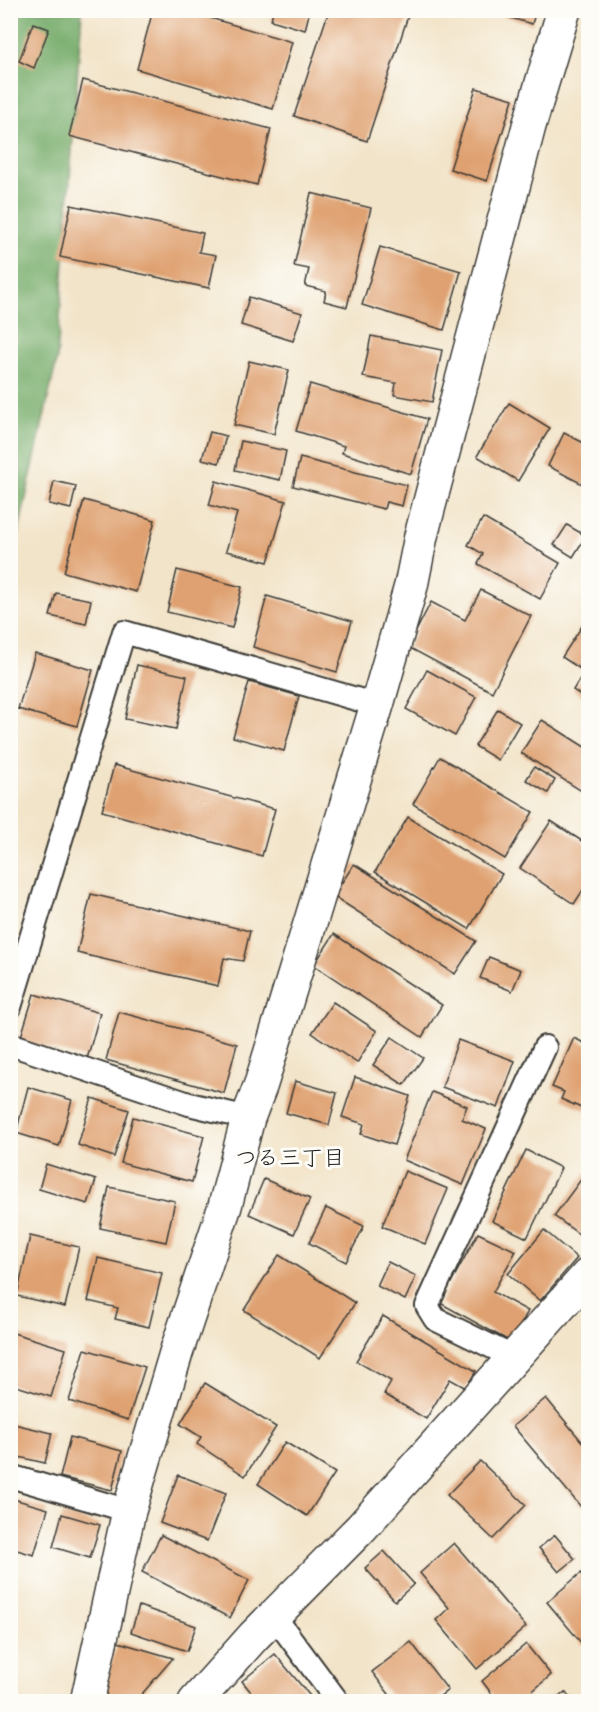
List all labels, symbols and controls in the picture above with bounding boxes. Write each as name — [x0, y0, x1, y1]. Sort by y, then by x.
district label: つる三丁目 — [235, 1143, 345, 1174]

